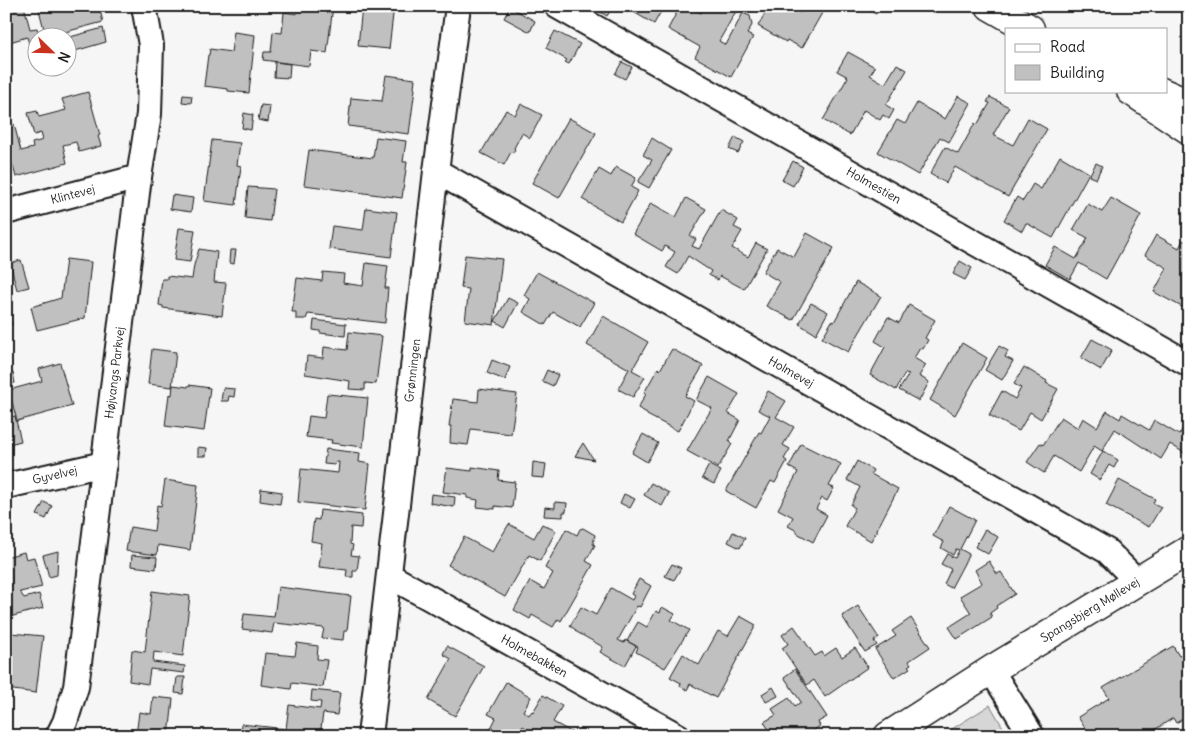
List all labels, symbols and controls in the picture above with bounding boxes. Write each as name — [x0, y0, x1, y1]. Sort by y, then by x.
north arrow — [28, 28, 78, 78]
legend — [1005, 28, 1168, 92]
text: Road — [1050, 37, 1085, 56]
text: N — [54, 49, 74, 65]
text: Building — [1050, 63, 1105, 82]
street label: Holmestien — [844, 163, 904, 206]
street label: Klintevej — [49, 181, 96, 207]
street label: Højvangs Parkvej — [101, 326, 127, 419]
street label: Grønningen — [401, 338, 423, 403]
street label: Holmevej — [766, 353, 817, 390]
street label: Gyvelvej — [31, 462, 79, 487]
street label: Spangsbjerg Møllevej — [1038, 574, 1142, 645]
street label: Holmebakken — [498, 631, 571, 680]

